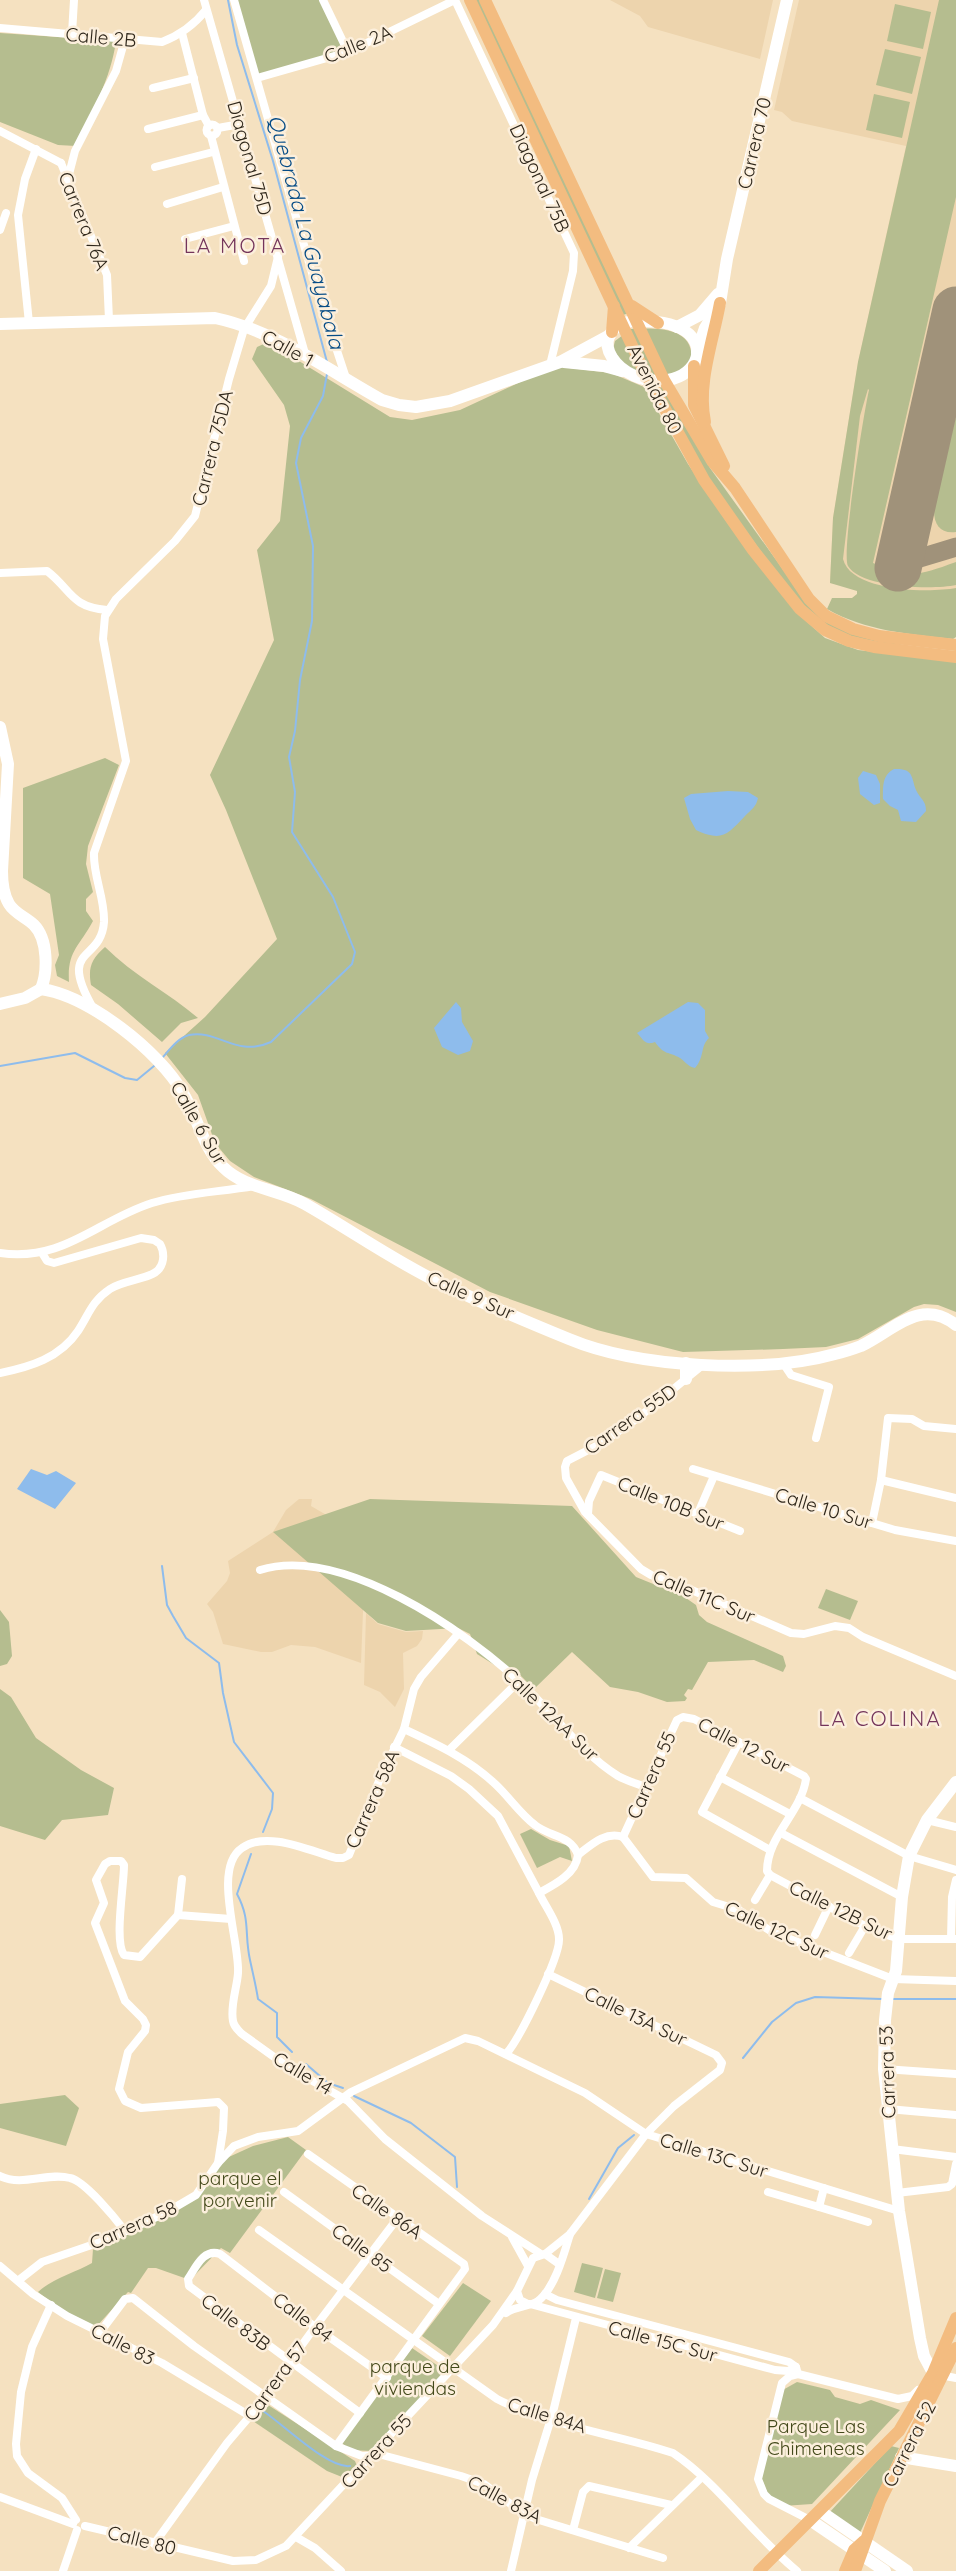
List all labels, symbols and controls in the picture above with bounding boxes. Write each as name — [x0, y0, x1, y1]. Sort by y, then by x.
street label: Calle 2A — [320, 20, 396, 68]
street label: Calle 2B — [64, 22, 138, 52]
street label: Carrera 70 — [732, 95, 776, 191]
street label: Diagonal 75D — [222, 98, 278, 218]
water label: Quebrada La Guayabala — [263, 112, 351, 353]
street label: Diagonal 75B — [504, 120, 576, 236]
street label: Carrera 76A — [53, 168, 115, 274]
district label: LA MOTA — [184, 232, 286, 258]
street label: Calle 1 — [258, 324, 318, 372]
street label: Avenida 80 — [622, 340, 688, 438]
street label: Carrera 75DA — [186, 388, 238, 508]
street label: Calle 6 Sur — [165, 1077, 233, 1170]
street label: Calle 9 Sur — [424, 1265, 519, 1325]
street label: Carrera 55D — [579, 1378, 681, 1460]
street label: Calle 10B Sur — [614, 1471, 729, 1536]
street label: Calle 10 Sur — [772, 1482, 876, 1534]
street label: Calle 11C Sur — [649, 1564, 759, 1629]
street label: Calle 12AA Sur — [498, 1662, 605, 1766]
district label: LA COLINA — [818, 1705, 942, 1731]
street label: Calle 12 Sur — [694, 1712, 795, 1779]
street label: Carrera 55 — [621, 1727, 681, 1823]
street label: Carrera 58A — [340, 1746, 404, 1852]
street label: Calle 12B Sur — [785, 1875, 897, 1946]
street label: Calle 12C Sur — [721, 1895, 834, 1965]
street label: Calle 13A Sur — [581, 1981, 692, 2052]
street label: Carrera 53 — [873, 2025, 901, 2119]
street label: Calle 14 — [269, 2046, 337, 2100]
street label: Calle 13C Sur — [657, 2127, 772, 2183]
park label: parque el porvenir — [198, 2166, 282, 2212]
street label: Calle 86A — [347, 2178, 427, 2244]
street label: Carrera 58 — [86, 2195, 180, 2255]
street label: Calle 85 — [327, 2218, 397, 2278]
street label: Calle 84 — [268, 2287, 338, 2347]
street label: Calle 83B — [196, 2288, 276, 2356]
street label: Calle 15C Sur — [606, 2315, 721, 2367]
street label: Calle 83 — [87, 2318, 159, 2370]
street label: Carrera 57 — [238, 2336, 312, 2426]
park label: parque de viviendas — [370, 2354, 460, 2400]
street label: Calle 84A — [505, 2392, 589, 2438]
street label: Carrera 52 — [877, 2397, 941, 2491]
street label: Carrera 55 — [335, 2409, 417, 2493]
park label: Parque Las Chimeneas — [767, 2414, 865, 2460]
street label: Calle 83A — [464, 2469, 546, 2529]
street label: Calle 80 — [105, 2520, 179, 2560]

